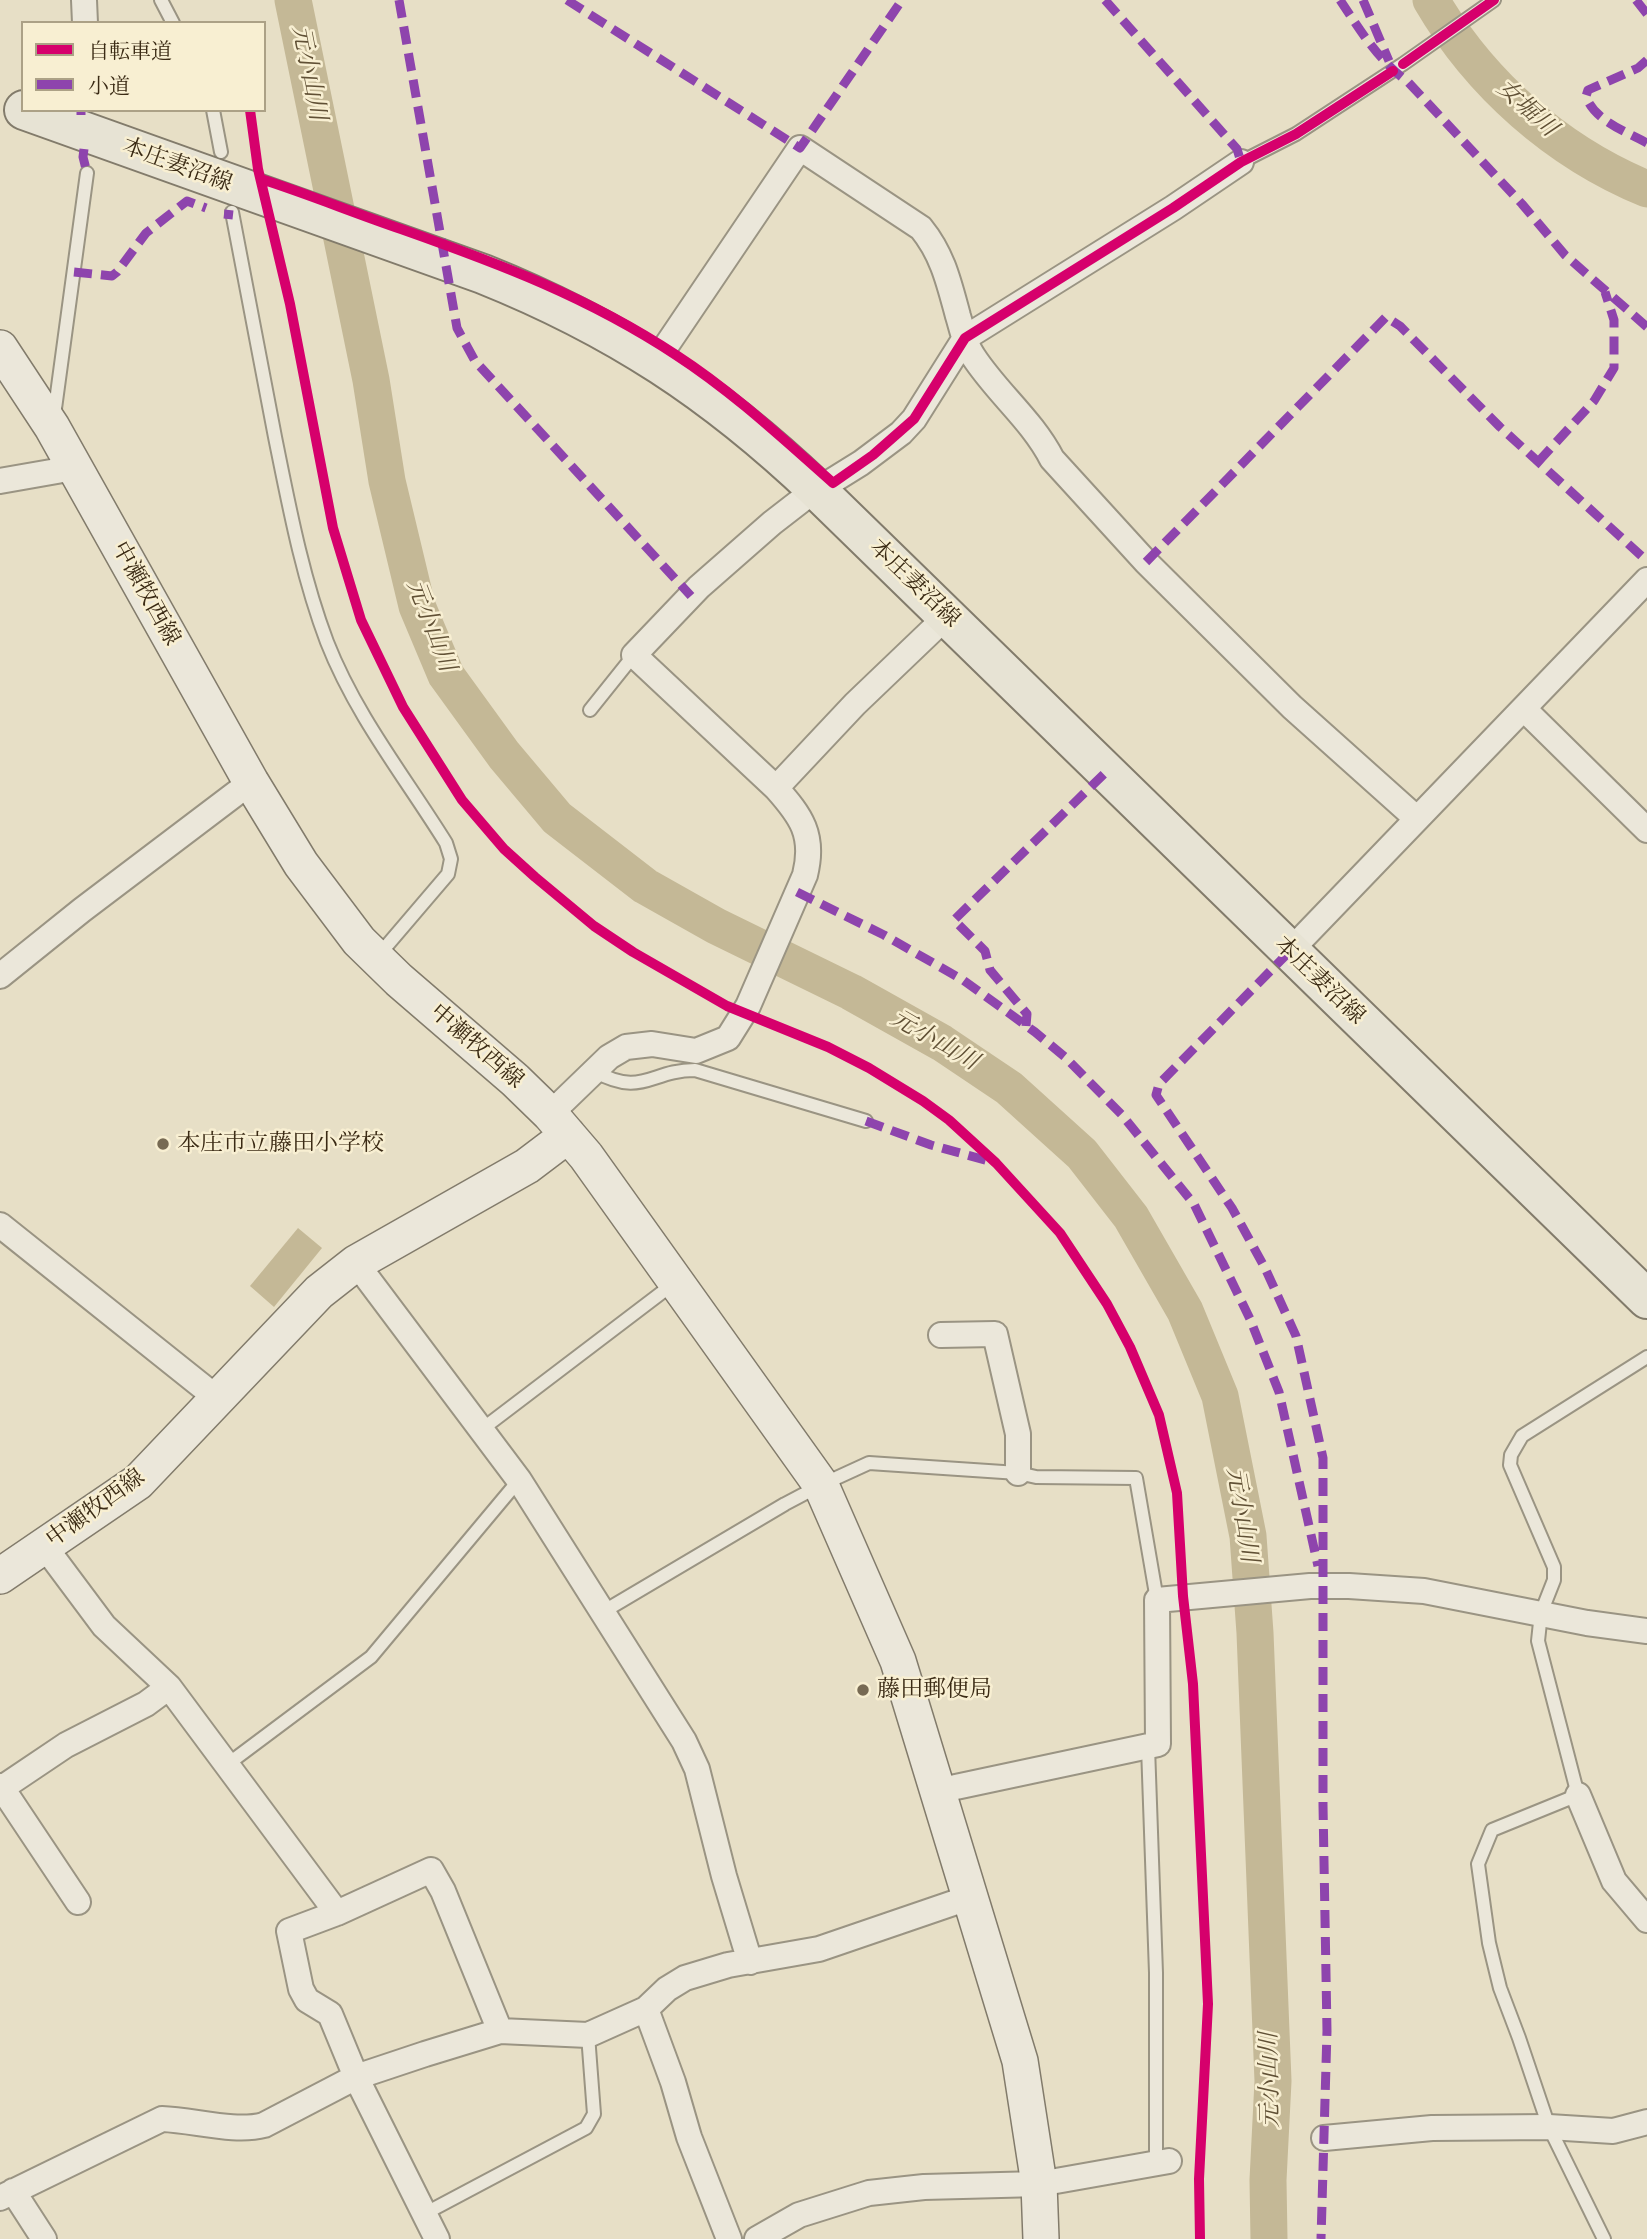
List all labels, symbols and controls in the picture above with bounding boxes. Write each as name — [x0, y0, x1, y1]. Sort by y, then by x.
legend — [21, 21, 266, 112]
water label: 元小山川 — [285, 23, 331, 123]
text: 自転車道 — [88, 39, 172, 65]
text: 小道 — [88, 74, 130, 100]
water label: 女堀川 — [1490, 74, 1562, 144]
street label: 本庄妻沼線 — [118, 133, 236, 199]
street label: 本庄妻沼線 — [863, 534, 965, 634]
street label: 中瀬牧西線 — [105, 537, 185, 651]
water label: 元小山川 — [399, 576, 461, 676]
street label: 本庄妻沼線 — [1268, 931, 1370, 1031]
street label: 中瀬牧西線 — [424, 999, 528, 1095]
water label: 元小山川 — [885, 1005, 983, 1077]
place label: 本庄市立藤田小学校 — [177, 1130, 384, 1158]
marker: 本庄市立藤田小学校 — [155, 1136, 171, 1152]
street label: 中瀬牧西線 — [41, 1464, 151, 1554]
water label: 元小山川 — [1219, 1465, 1263, 1565]
place label: 藤田郵便局 — [877, 1676, 992, 1704]
marker: 藤田郵便局 — [855, 1682, 871, 1698]
water label: 元小山川 — [1256, 2032, 1286, 2128]

